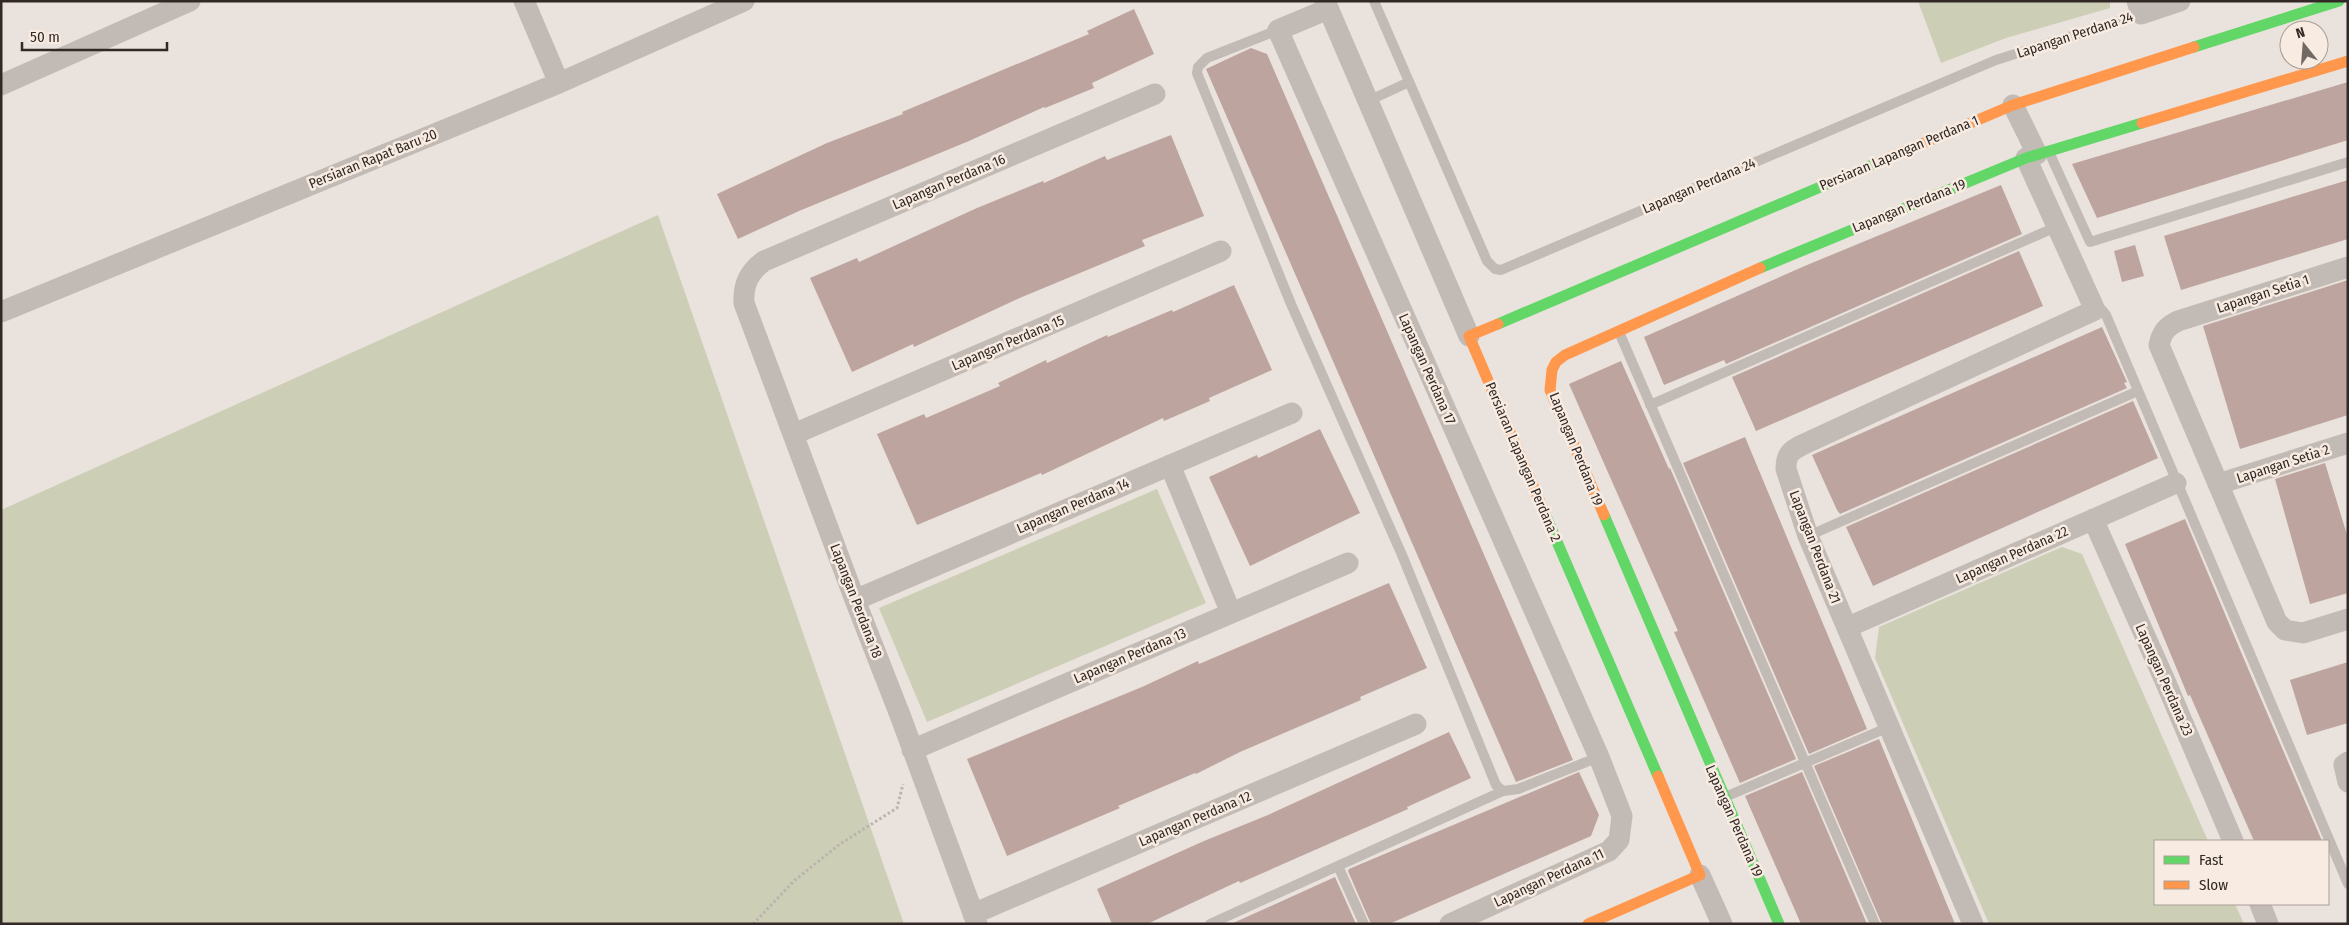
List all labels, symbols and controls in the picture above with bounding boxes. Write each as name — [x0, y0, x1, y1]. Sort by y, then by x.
street label: Lapangan Perdana 24 — [2015, 8, 2135, 62]
scale bar — [22, 20, 168, 52]
north arrow — [2279, 20, 2329, 70]
text: N — [2294, 24, 2307, 42]
text: 50 m — [30, 28, 60, 46]
street label: Persiaran Lapangan Perdana 1 — [1817, 112, 1981, 194]
street label: Persiaran Rapat Baru 20 — [306, 126, 440, 192]
street label: Lapangan Perdana 16 — [890, 151, 1008, 213]
street label: Lapangan Perdana 24 — [1640, 154, 1758, 218]
street label: Lapangan Perdana 19 — [1850, 175, 1968, 237]
street label: Lapangan Setia 1 — [2215, 271, 2311, 317]
street label: Lapangan Perdana 17 — [1395, 311, 1459, 427]
street label: Lapangan Perdana 15 — [949, 312, 1067, 374]
street label: Persiaran Lapangan Perdana 2 — [1482, 380, 1564, 544]
street label: Lapangan Perdana 19 — [1545, 390, 1607, 508]
street label: Lapangan Setia 2 — [2234, 441, 2332, 487]
street label: Lapangan Perdana 14 — [1014, 474, 1132, 537]
street label: Lapangan Perdana 21 — [1786, 488, 1844, 606]
street label: Lapangan Perdana 22 — [1953, 523, 2071, 587]
street label: Lapangan Perdana 18 — [826, 541, 886, 661]
street label: Lapangan Perdana 23 — [2132, 621, 2196, 739]
street label: Lapangan Perdana 13 — [1071, 625, 1189, 687]
street label: Lapangan Perdana 19 — [1702, 762, 1766, 880]
street label: Lapangan Perdana 12 — [1136, 788, 1254, 850]
legend — [2154, 840, 2329, 905]
street label: Lapangan Perdana 11 — [1491, 845, 1607, 911]
text: Fast — [2199, 851, 2223, 869]
text: Slow — [2199, 876, 2228, 894]

